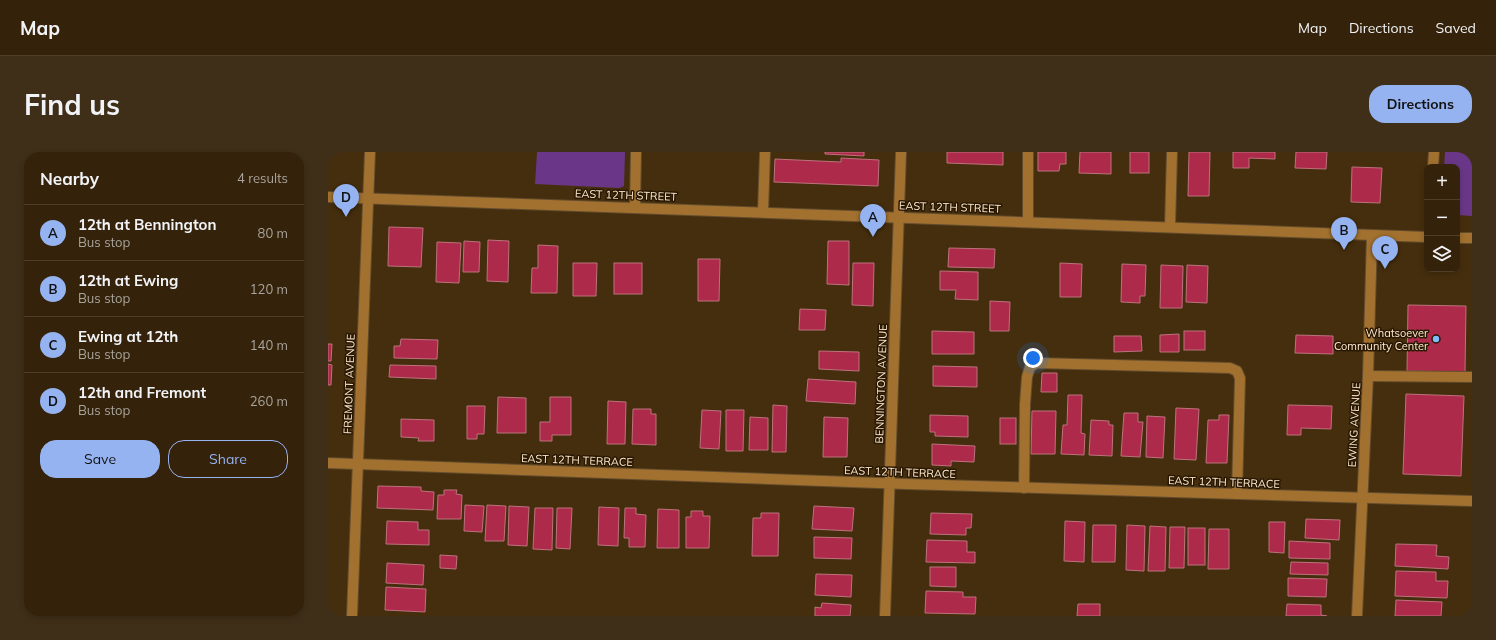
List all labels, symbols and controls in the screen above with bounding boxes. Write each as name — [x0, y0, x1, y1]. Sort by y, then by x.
text: Map — [20, 16, 60, 40]
text: Map — [1298, 19, 1327, 37]
text: Directions — [1349, 19, 1414, 37]
text: Saved — [1436, 19, 1476, 37]
button: Directions — [1369, 85, 1472, 123]
text: Find us — [24, 87, 120, 122]
map controls — [1424, 164, 1460, 272]
button: + — [1424, 164, 1460, 200]
text: Nearby — [40, 168, 99, 189]
text: 4 results — [237, 170, 288, 186]
pin: D — [333, 184, 359, 217]
street label: EAST 12TH STREET — [575, 186, 678, 204]
street label: EAST 12TH STREET — [899, 198, 1002, 216]
button: − — [1424, 200, 1460, 236]
pin: A — [860, 204, 886, 237]
text: 12th at Bennington — [78, 215, 216, 234]
pin: B — [1331, 217, 1357, 250]
text: A — [48, 225, 58, 241]
text: 80 m — [258, 225, 288, 241]
text: Bus stop — [78, 234, 130, 250]
pin: C — [1372, 236, 1398, 269]
button: layers — [1424, 236, 1460, 272]
text: 12th at Ewing — [78, 271, 178, 290]
text: B — [49, 281, 57, 297]
text: 120 m — [250, 281, 288, 297]
text: Bus stop — [78, 290, 130, 306]
street label: BENNINGTON AVENUE — [872, 324, 890, 444]
place label: Whatsoever Community Center — [1334, 326, 1428, 353]
text: Ewing at 12th — [78, 327, 178, 346]
street label: FREMONT AVENUE — [340, 334, 358, 434]
marker: Whatsoever Community Center — [1431, 334, 1441, 344]
text: C — [49, 337, 57, 353]
text: 140 m — [250, 337, 288, 353]
text: Bus stop — [78, 346, 130, 362]
your location — [1023, 348, 1043, 368]
street label: EWING AVENUE — [1345, 382, 1363, 468]
text: 12th and Fremont — [78, 383, 206, 402]
text: D — [48, 393, 58, 409]
text: 260 m — [250, 393, 288, 409]
text: Bus stop — [78, 402, 130, 418]
button: Save — [40, 440, 160, 478]
button: Share — [168, 440, 288, 478]
street label: EAST 12TH TERRACE — [521, 451, 633, 469]
street label: EAST 12TH TERRACE — [844, 463, 956, 481]
street label: EAST 12TH TERRACE — [1168, 473, 1280, 491]

